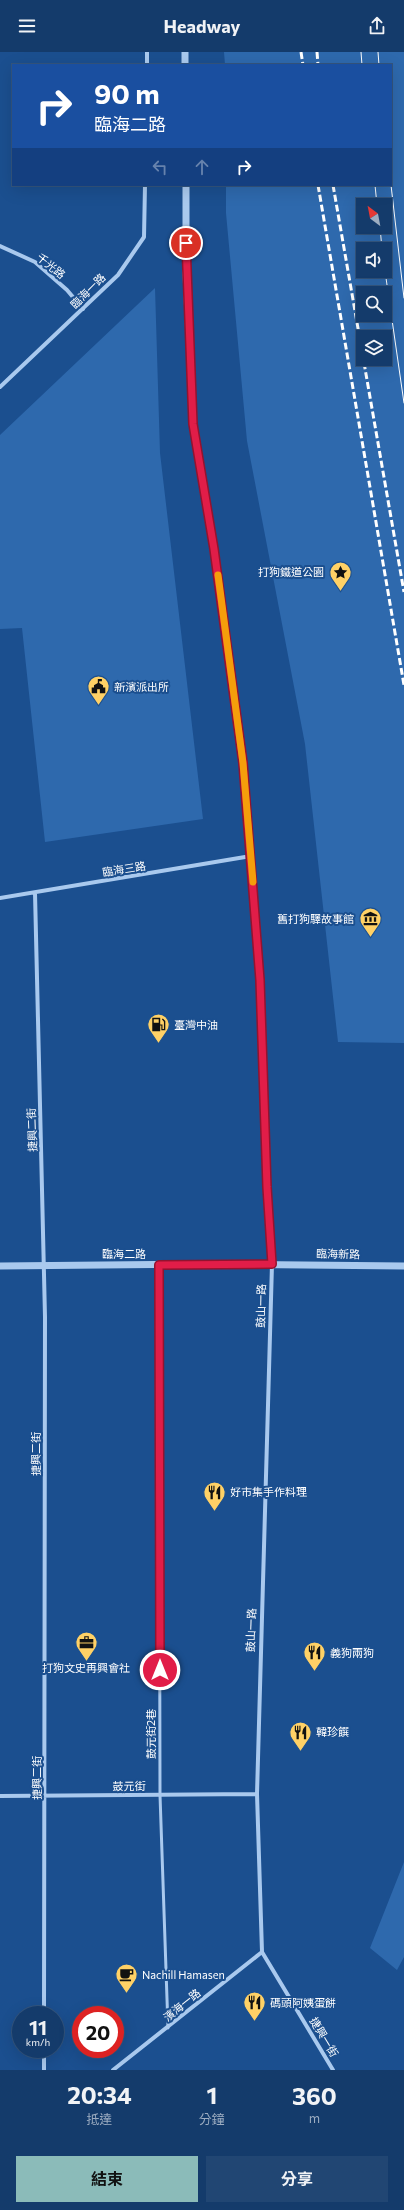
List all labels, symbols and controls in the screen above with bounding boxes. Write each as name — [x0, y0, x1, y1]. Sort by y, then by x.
icon: menu — [16, 15, 38, 37]
text: Headway — [164, 15, 240, 37]
icon: share — [366, 15, 388, 37]
text: 90 m — [94, 76, 160, 110]
icon: right — [28, 80, 80, 132]
text: 臨海二路 — [94, 113, 166, 135]
icon: left — [149, 156, 171, 178]
icon: ahead — [191, 156, 213, 178]
icon: right — [233, 156, 255, 178]
north arrow — [356, 198, 392, 234]
map controls — [356, 198, 392, 366]
pin — [169, 226, 203, 260]
icon: arrive — [175, 232, 197, 254]
button: sound — [356, 242, 392, 278]
street label: 千光路 — [34, 250, 68, 281]
street label: 臨海一路 — [67, 270, 108, 311]
button: search — [356, 286, 392, 322]
button: layers — [356, 330, 392, 366]
place icon: 打狗鐵道公園 — [327, 559, 353, 592]
place label: 打狗鐵道公園 — [258, 565, 324, 578]
public building icon: 新濱派出所 — [86, 674, 112, 707]
place label: 新濱派出所 — [114, 680, 169, 693]
street label: 臨海三路 — [101, 859, 147, 878]
museum icon: 舊打狗驛故事館 — [357, 906, 383, 939]
place label: 舊打狗驛故事館 — [277, 912, 354, 925]
fuel station icon: 臺灣中油 — [146, 1012, 172, 1045]
place label: 臺灣中油 — [174, 1018, 218, 1031]
street label: 捷興二街 — [24, 1108, 39, 1152]
street label: 臨海二路 — [102, 1247, 146, 1260]
street label: 臨海新路 — [316, 1247, 360, 1260]
street label: 鼓山一路 — [254, 1284, 267, 1328]
street label: 捷興二街 — [29, 1432, 42, 1476]
restaurant icon: 好市集手作料理 — [202, 1479, 228, 1512]
place label: 好市集手作料理 — [230, 1485, 307, 1498]
street label: 鼓山一路 — [243, 1608, 258, 1652]
office icon: 打狗文史再興會社 — [73, 1629, 99, 1662]
restaurant icon: 義狗兩狗 — [301, 1640, 327, 1673]
place label: 義狗兩狗 — [330, 1646, 374, 1659]
position arrow — [139, 1649, 181, 1691]
place label: 打狗文史再興會社 — [42, 1661, 130, 1674]
street label: 鼓元街2巷 — [144, 1709, 157, 1759]
restaurant icon: 韓珍饌 — [287, 1719, 313, 1752]
place label: 韓珍饌 — [316, 1725, 349, 1738]
street label: 捷興二街 — [30, 1756, 43, 1800]
street label: 鼓元街 — [113, 1779, 146, 1792]
cafe icon: Nachill Hamasen — [114, 1962, 140, 1995]
place label: Nachill Hamasen — [142, 1968, 225, 1981]
street label: 濱海一路 — [160, 1986, 203, 2024]
restaurant icon: 碼頭阿姨蛋餅 — [241, 1990, 267, 2023]
place label: 碼頭阿姨蛋餅 — [270, 1996, 336, 2009]
speed limit sign: 20 — [72, 2006, 124, 2058]
text: 11 — [29, 2015, 47, 2039]
street label: 捷興一街 — [308, 2015, 341, 2059]
text: km/h — [26, 2036, 50, 2048]
text: 20:34 — [67, 2080, 132, 2109]
text: 1 — [206, 2080, 217, 2109]
text: 360 — [292, 2081, 337, 2110]
text: m — [309, 2110, 320, 2126]
text: 抵達 — [86, 2111, 112, 2127]
text: 分鐘 — [199, 2111, 225, 2127]
button: 結束 — [16, 2156, 198, 2202]
button: 分享 — [206, 2156, 388, 2202]

